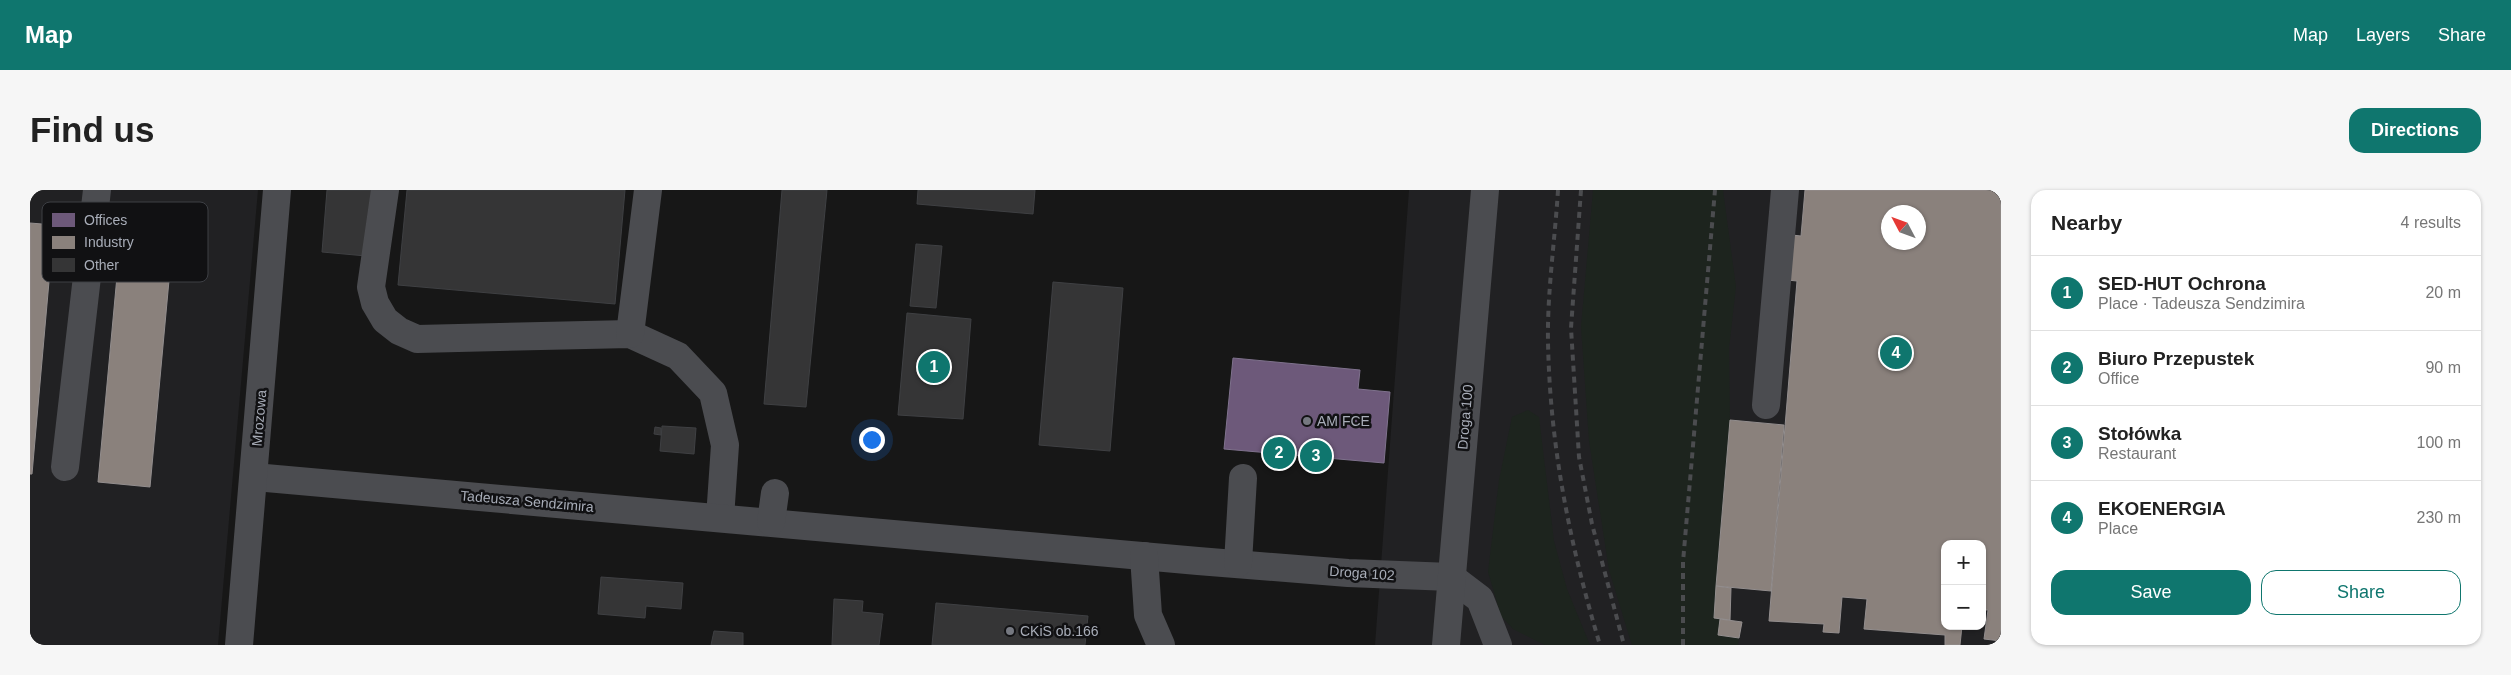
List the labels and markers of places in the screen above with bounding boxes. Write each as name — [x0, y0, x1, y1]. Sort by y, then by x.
pin: 4 — [1880, 334, 1912, 372]
pin: 1 — [918, 348, 950, 386]
place label: AM FCE — [1317, 413, 1370, 429]
marker: AM FCE — [1301, 415, 1313, 427]
pin: 2 — [1263, 434, 1295, 472]
pin: 3 — [1300, 437, 1332, 475]
place label: CKiS ob.166 — [1020, 623, 1099, 639]
marker: CKiS ob.166 — [1004, 625, 1016, 637]

